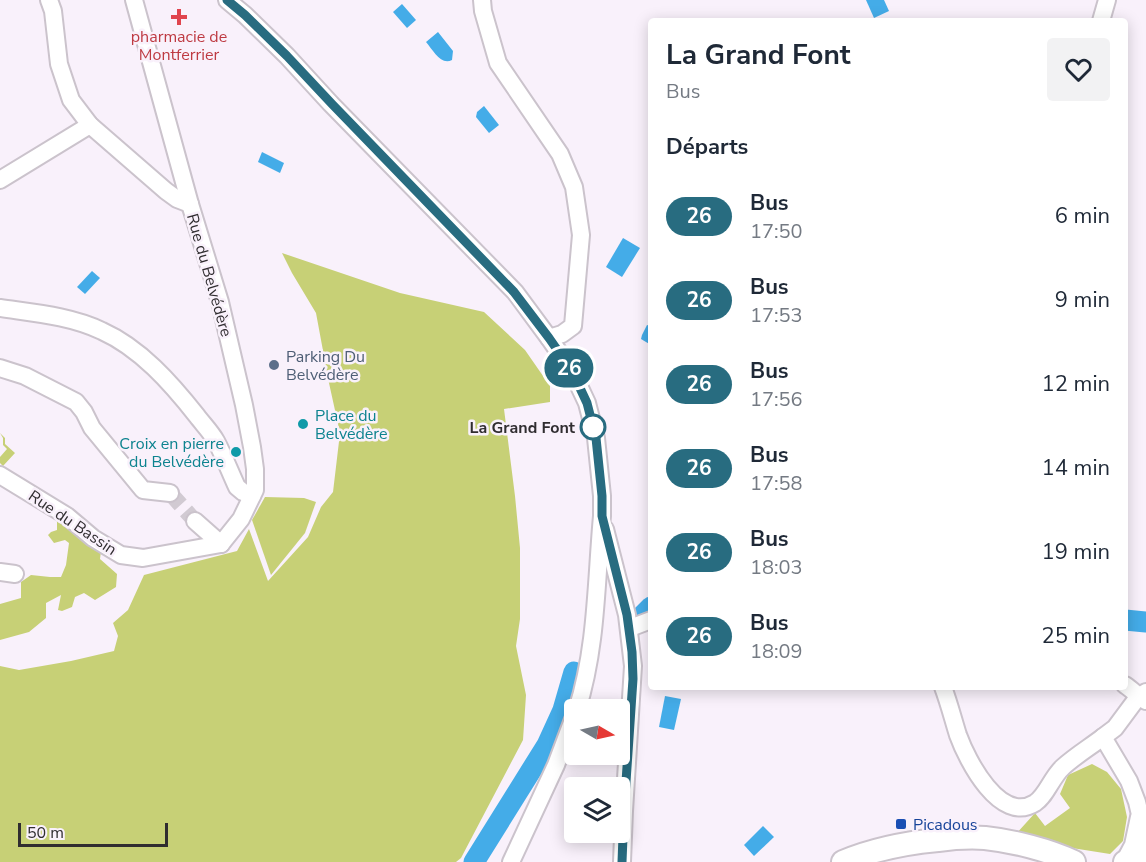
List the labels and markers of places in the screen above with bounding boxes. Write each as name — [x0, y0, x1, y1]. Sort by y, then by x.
marker: pharmacie de Montferrier — [172, 10, 186, 24]
place label: pharmacie de Montferrier — [131, 26, 227, 66]
place label: Parking Du Belvédère — [286, 346, 365, 386]
marker: Parking Du Belvédère — [267, 358, 281, 372]
place label: Place du Belvédère — [315, 405, 388, 445]
marker: La Grand Font — [580, 414, 606, 440]
marker: Place du Belvédère — [296, 417, 310, 431]
place label: La Grand Font — [470, 417, 576, 439]
place label: Croix en pierre du Belvédère — [119, 433, 224, 473]
marker: Croix en pierre du Belvédère — [229, 445, 243, 459]
place label: Picadous — [913, 814, 978, 836]
marker: Picadous — [894, 817, 908, 831]

